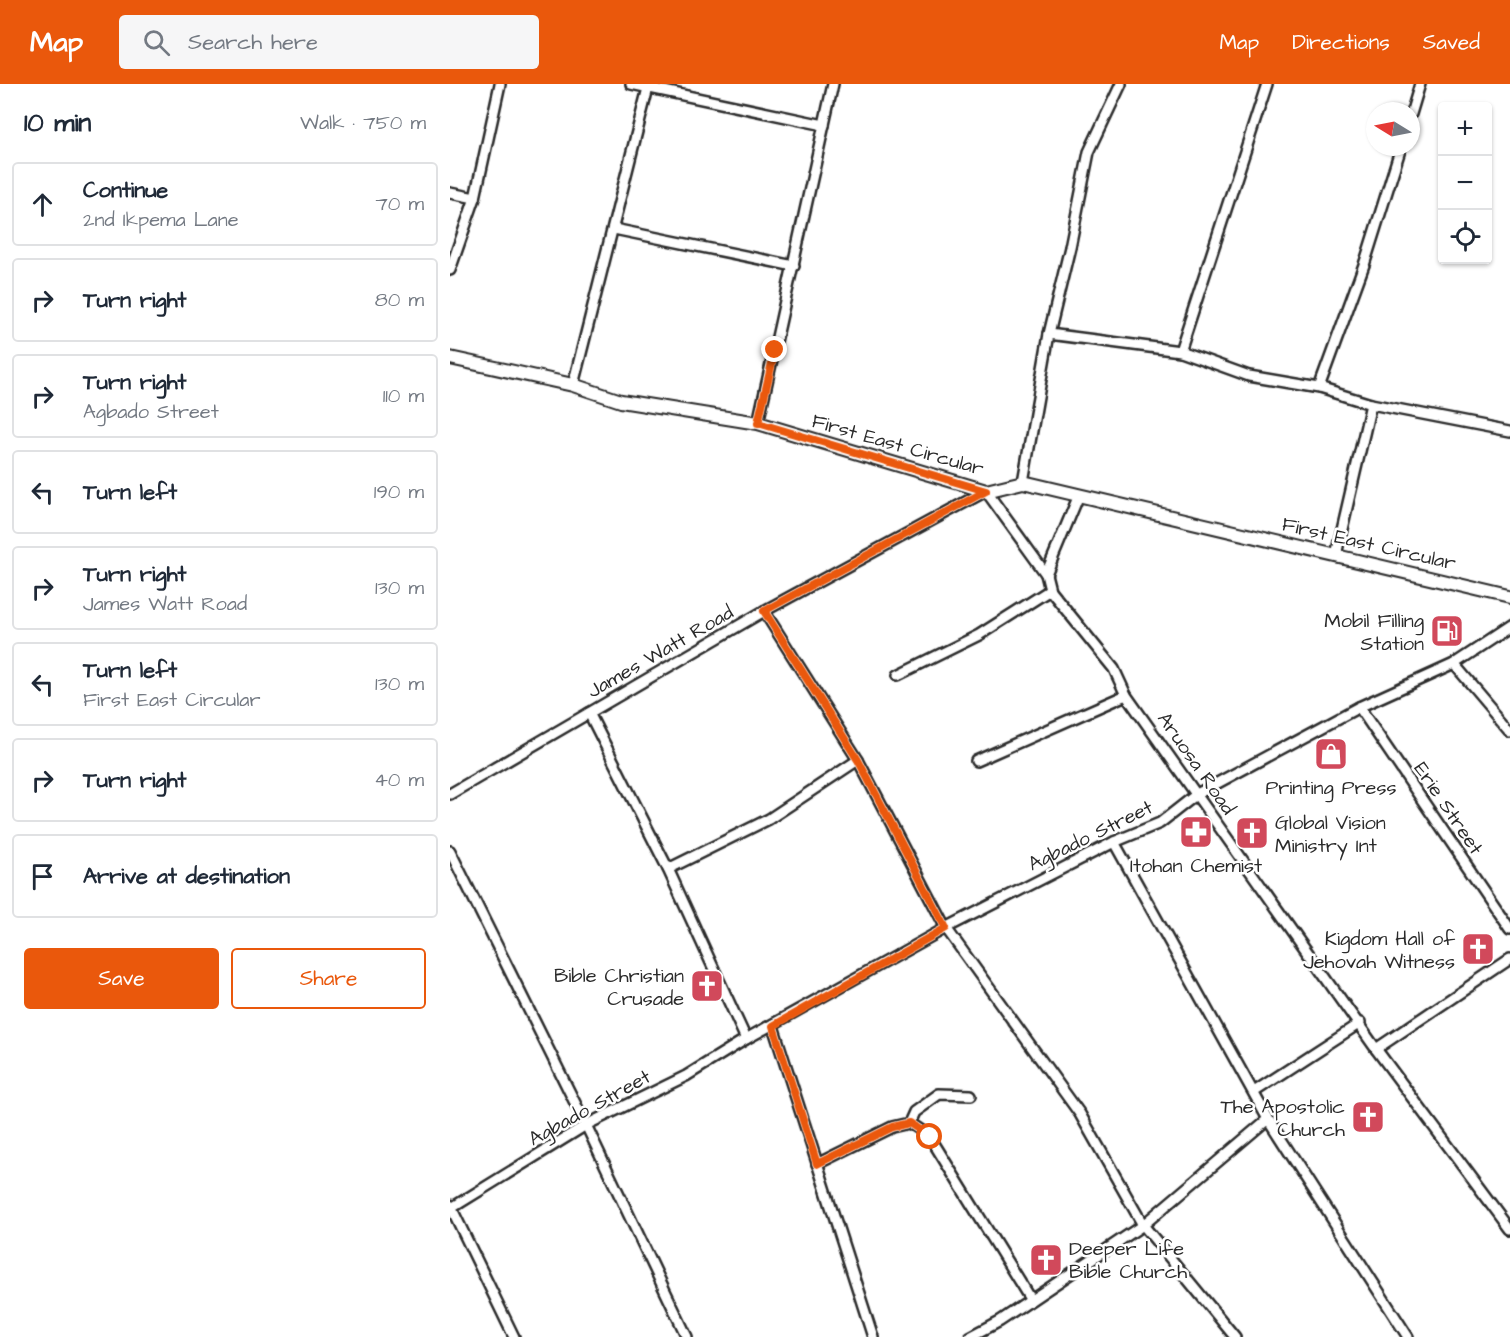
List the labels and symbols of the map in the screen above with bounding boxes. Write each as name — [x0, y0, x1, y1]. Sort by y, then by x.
north arrow — [1366, 102, 1420, 156]
route end — [761, 336, 787, 362]
street label: First East Circular — [809, 407, 987, 483]
street label: First East Circular — [1279, 510, 1458, 578]
street label: James Watt Road — [582, 599, 739, 705]
place label: Mobil Filling Station — [1324, 607, 1424, 658]
fuel station icon: Mobil Filling Station — [1429, 613, 1465, 649]
street label: Aruosa Road — [1150, 707, 1242, 821]
shop icon: Printing Press — [1313, 736, 1349, 772]
street label: Erie Street — [1407, 757, 1490, 861]
place label: Printing Press — [1266, 774, 1396, 803]
street label: Agbado Street — [1023, 794, 1158, 879]
place label: Global Vision Ministry Int — [1275, 809, 1386, 861]
pharmacy icon: Itohan Chemist — [1178, 814, 1214, 850]
church icon: Global Vision Ministry Int — [1234, 815, 1270, 851]
place label: Itohan Chemist — [1130, 852, 1262, 880]
place label: Kigdom Hall of Jehovah Witness — [1303, 925, 1455, 976]
church icon: Kigdom Hall of Jehovah Witness — [1460, 931, 1496, 967]
place label: Bible Christian Crusade — [554, 962, 684, 1013]
church icon: Bible Christian Crusade — [689, 968, 725, 1004]
street label: Agbado Street — [523, 1063, 656, 1154]
place label: The Apostolic Church — [1220, 1093, 1345, 1144]
church icon: The Apostolic Church — [1350, 1099, 1386, 1135]
route start — [916, 1123, 942, 1149]
place label: Deeper Life Bible Church — [1069, 1235, 1187, 1286]
church icon: Deeper Life Bible Church — [1028, 1242, 1064, 1278]

